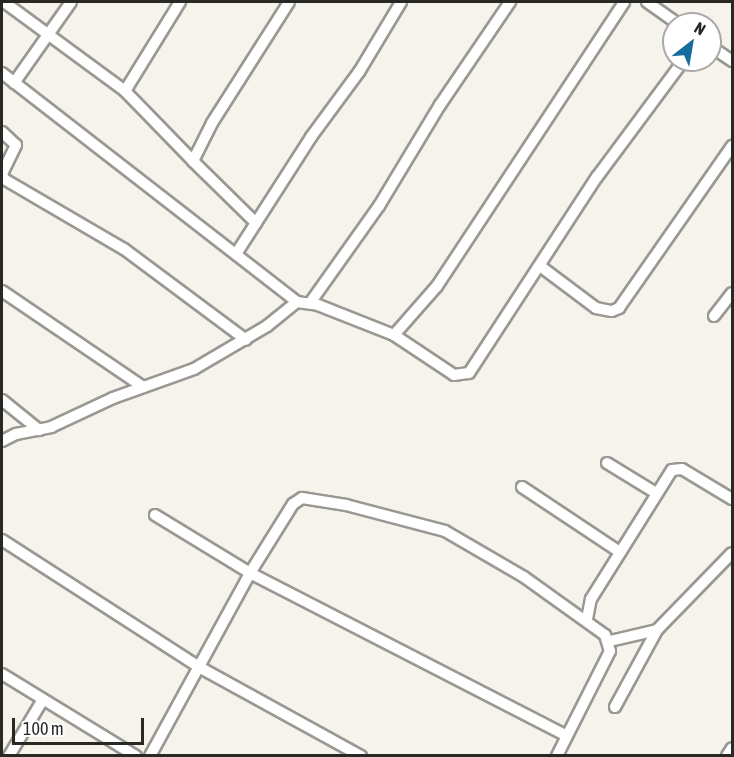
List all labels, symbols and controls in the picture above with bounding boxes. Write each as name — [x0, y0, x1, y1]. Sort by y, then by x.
north arrow — [662, 12, 722, 72]
text: N — [692, 18, 709, 38]
scale bar — [15, 706, 147, 744]
text: 100 m — [23, 718, 64, 739]

